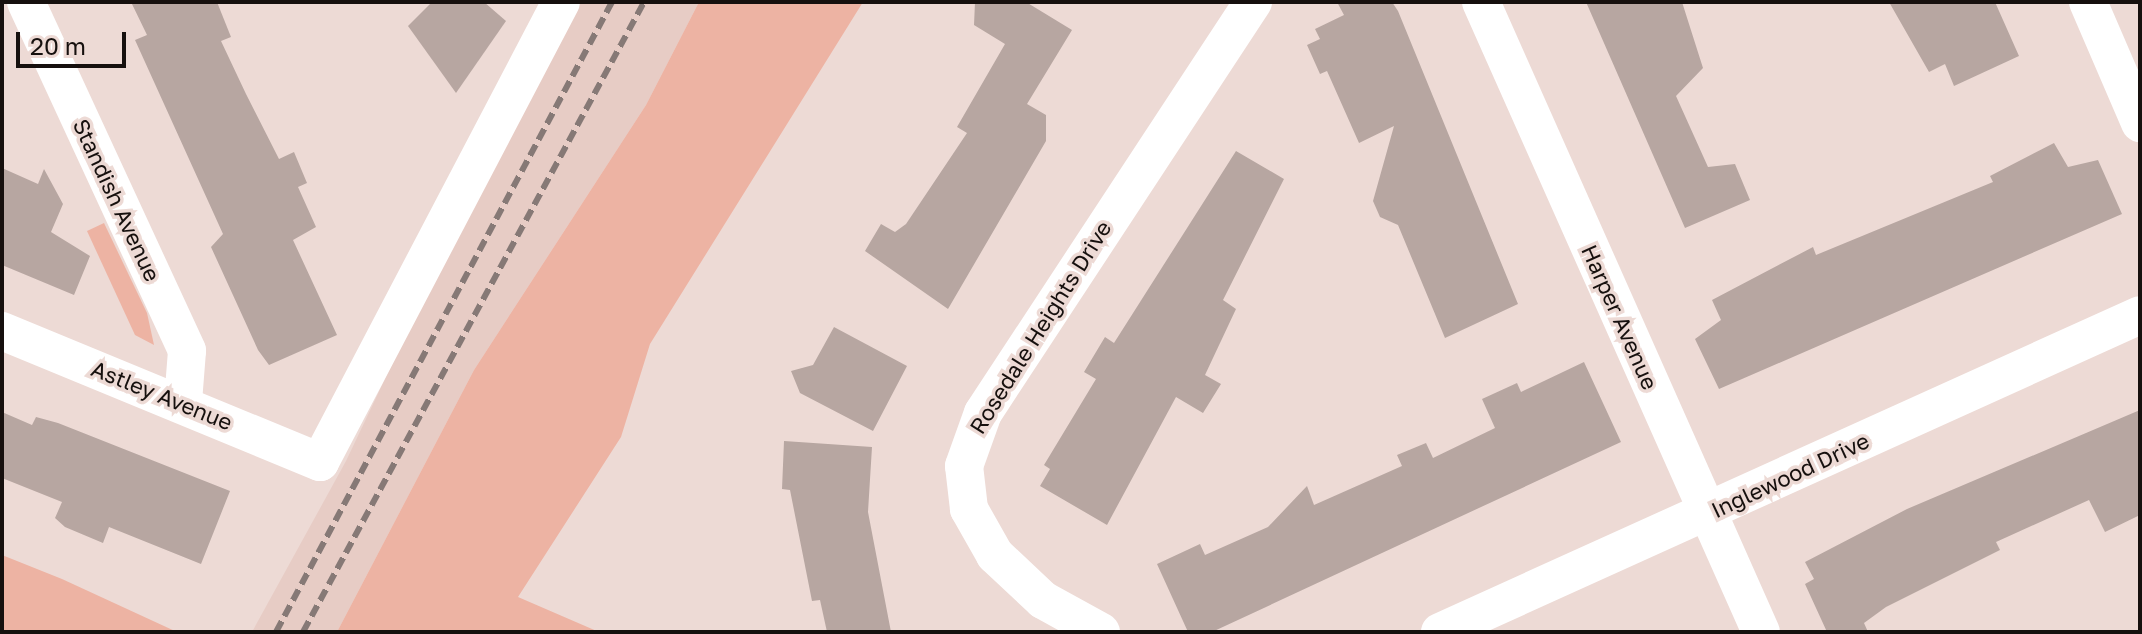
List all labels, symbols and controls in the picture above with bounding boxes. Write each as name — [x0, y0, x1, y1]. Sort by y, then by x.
scale bar — [20, 16, 130, 66]
text: 20 m — [30, 31, 86, 60]
street label: Standish Avenue — [68, 115, 166, 285]
street label: Rosedale Heights Drive — [964, 216, 1116, 438]
street label: Harper Avenue — [1576, 240, 1664, 394]
street label: Astley Avenue — [88, 355, 236, 435]
street label: Inglewood Drive — [1707, 427, 1873, 523]

